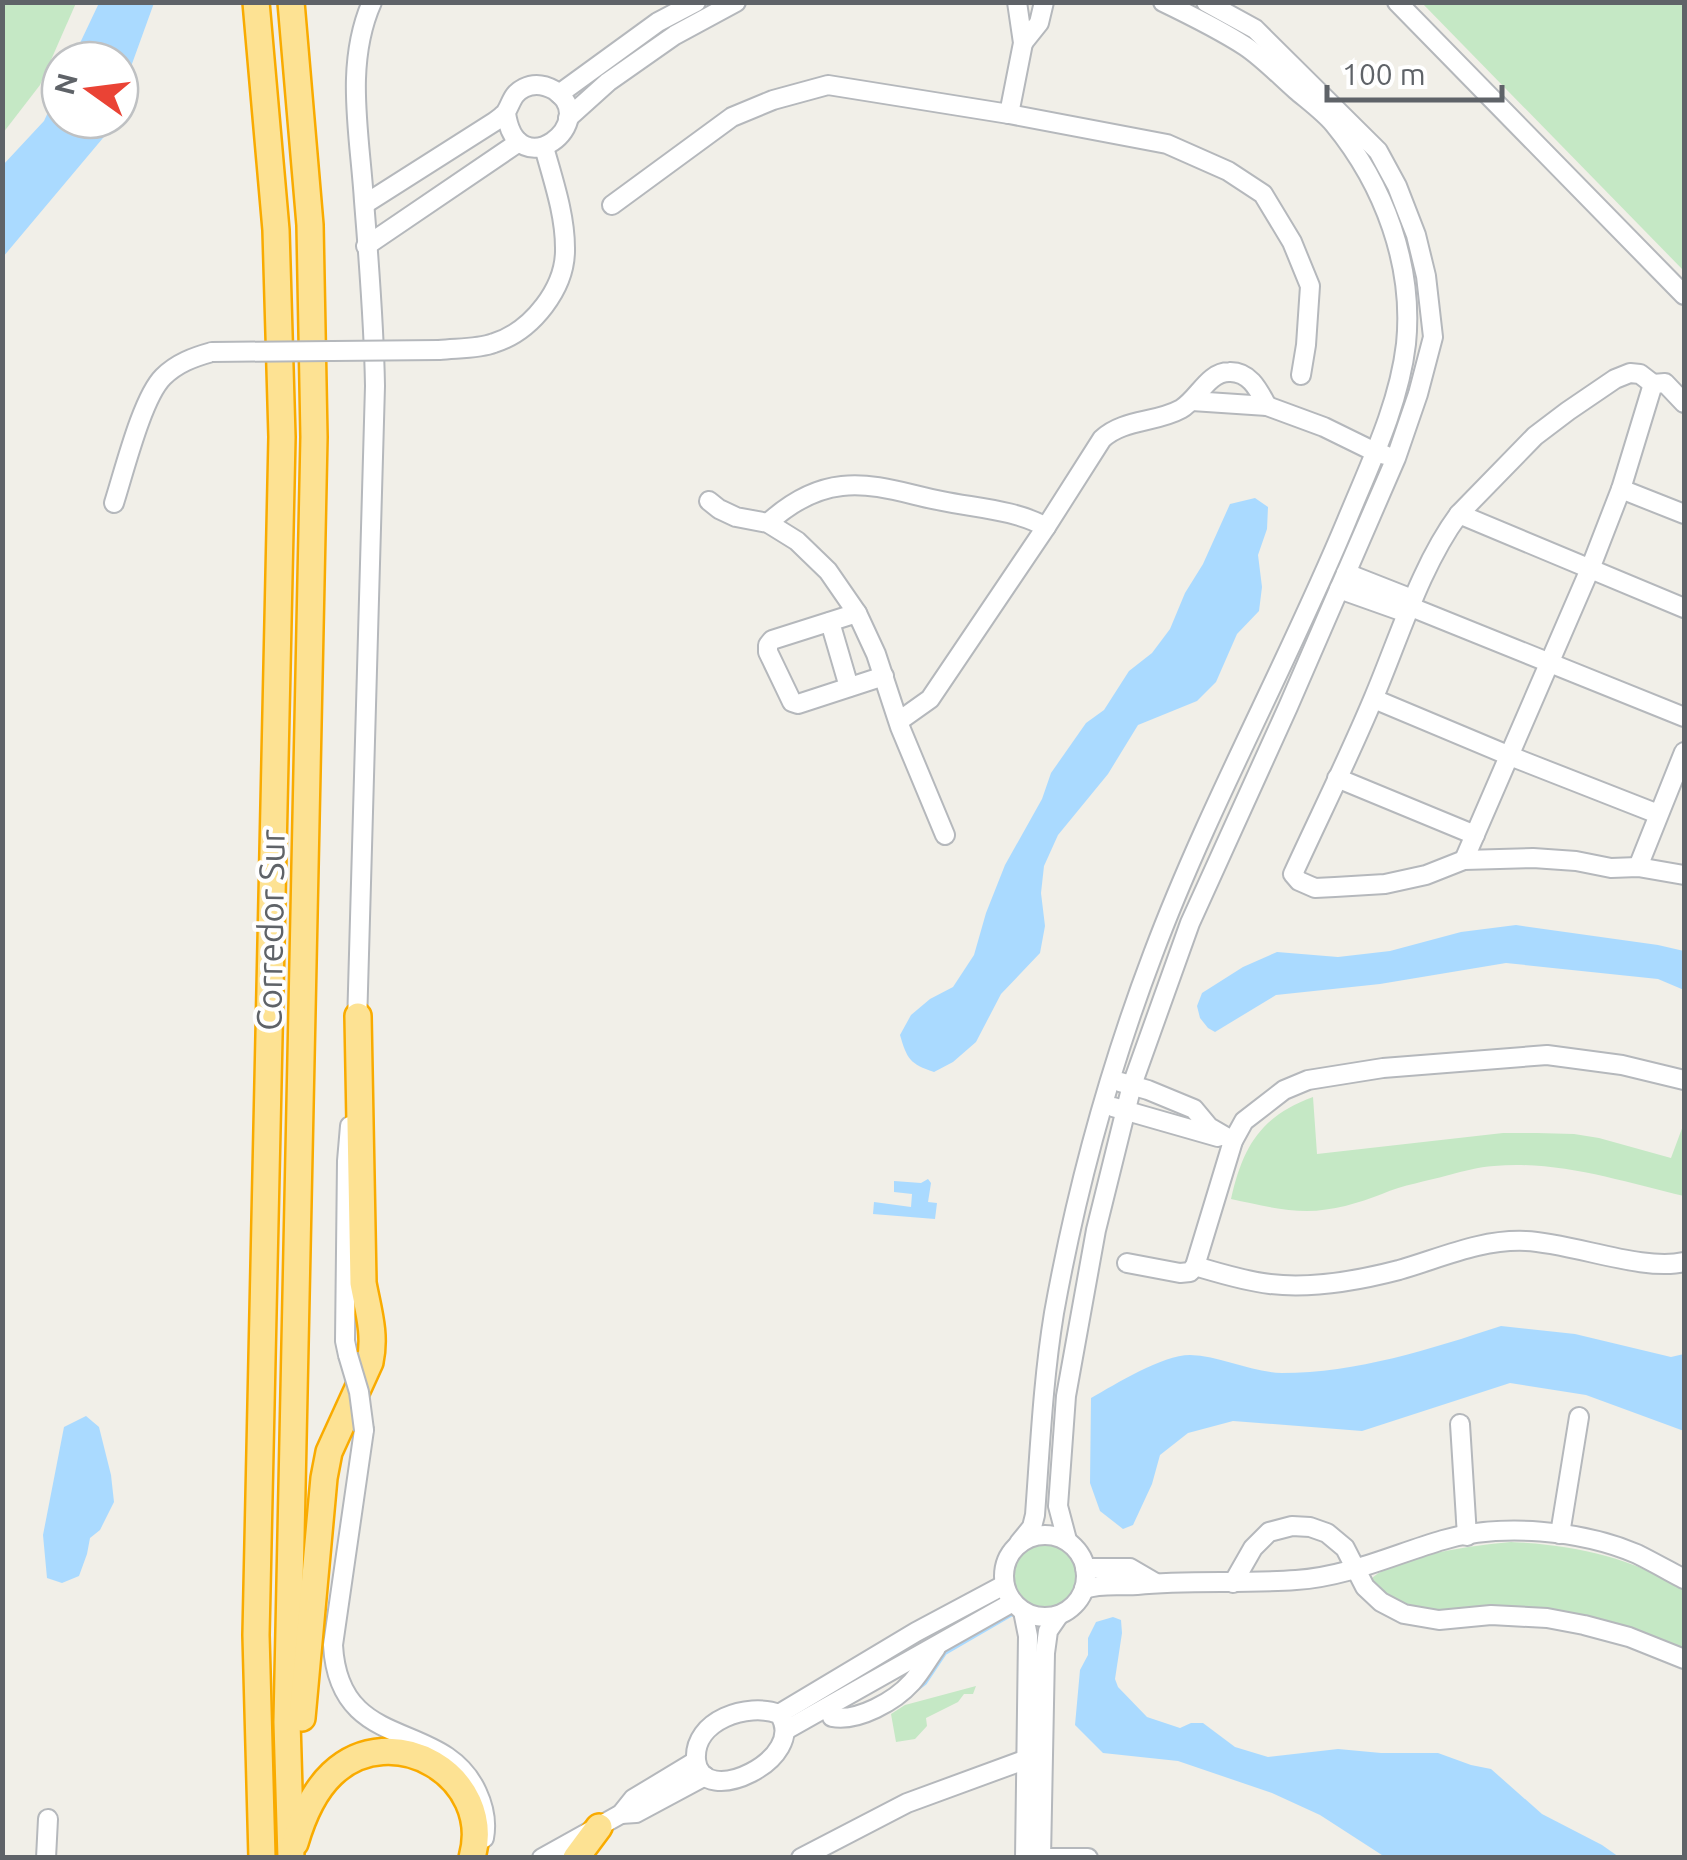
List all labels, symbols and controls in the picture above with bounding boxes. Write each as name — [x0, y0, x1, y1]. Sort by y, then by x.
north arrow — [40, 40, 140, 140]
scale bar — [1327, 40, 1502, 102]
text: 100 m — [1342, 57, 1426, 91]
text: N — [48, 70, 83, 98]
street label: Corredor Sur — [248, 829, 292, 1031]

